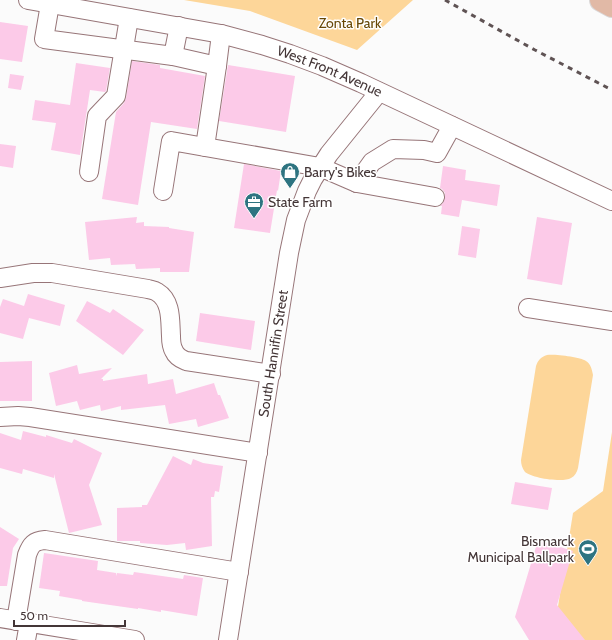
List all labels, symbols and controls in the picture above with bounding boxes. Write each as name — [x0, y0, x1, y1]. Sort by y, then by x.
park label: Zonta Park — [319, 14, 382, 32]
street label: West Front Avenue — [275, 41, 385, 101]
shop icon: Barry's Bikes — [279, 161, 301, 189]
place label: Barry's Bikes — [304, 163, 377, 181]
office icon: State Farm — [243, 191, 265, 219]
place label: State Farm — [268, 193, 332, 211]
street label: South Hannifin Street — [254, 288, 292, 418]
place label: Bismarck Municipal Ballpark — [467, 532, 575, 566]
sports icon: Bismarck Municipal Ballpark — [577, 538, 599, 566]
scale bar — [14, 602, 125, 628]
text: 50 m — [20, 608, 48, 623]

